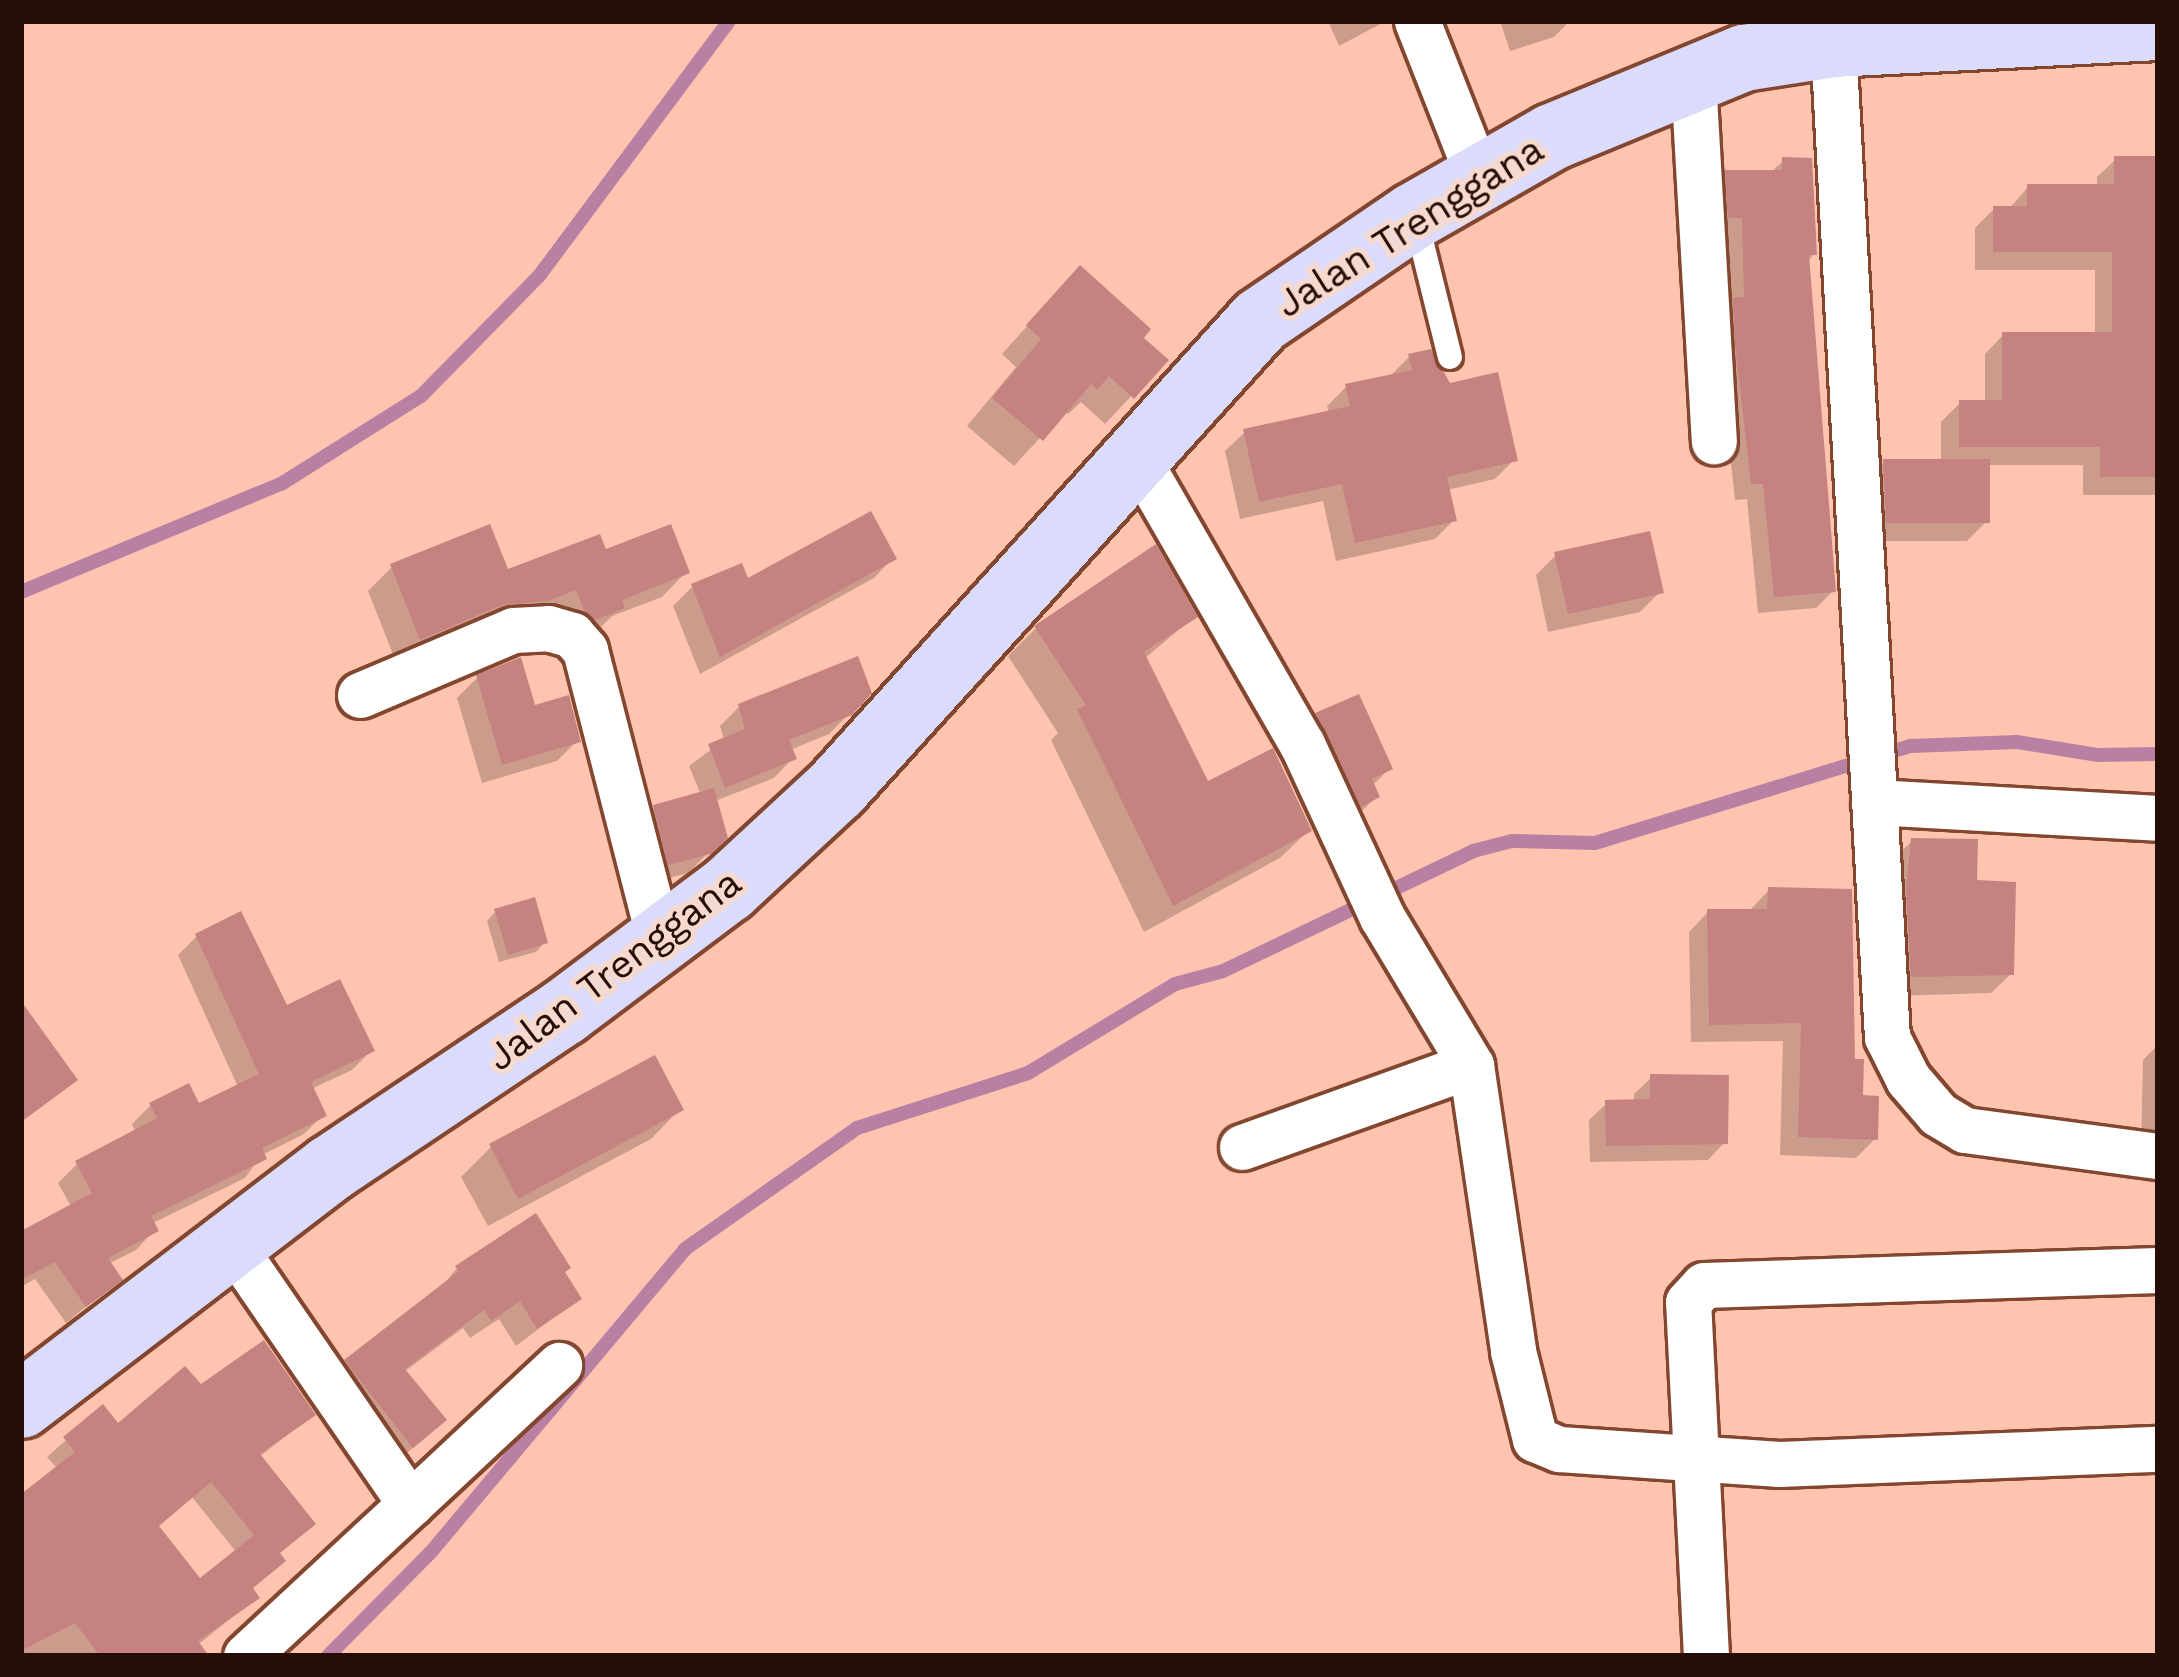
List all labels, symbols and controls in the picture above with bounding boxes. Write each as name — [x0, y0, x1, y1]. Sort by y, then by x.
street label: Jalan Trenggana — [1267, 126, 1553, 328]
street label: Jalan Trenggana — [477, 859, 751, 1081]

